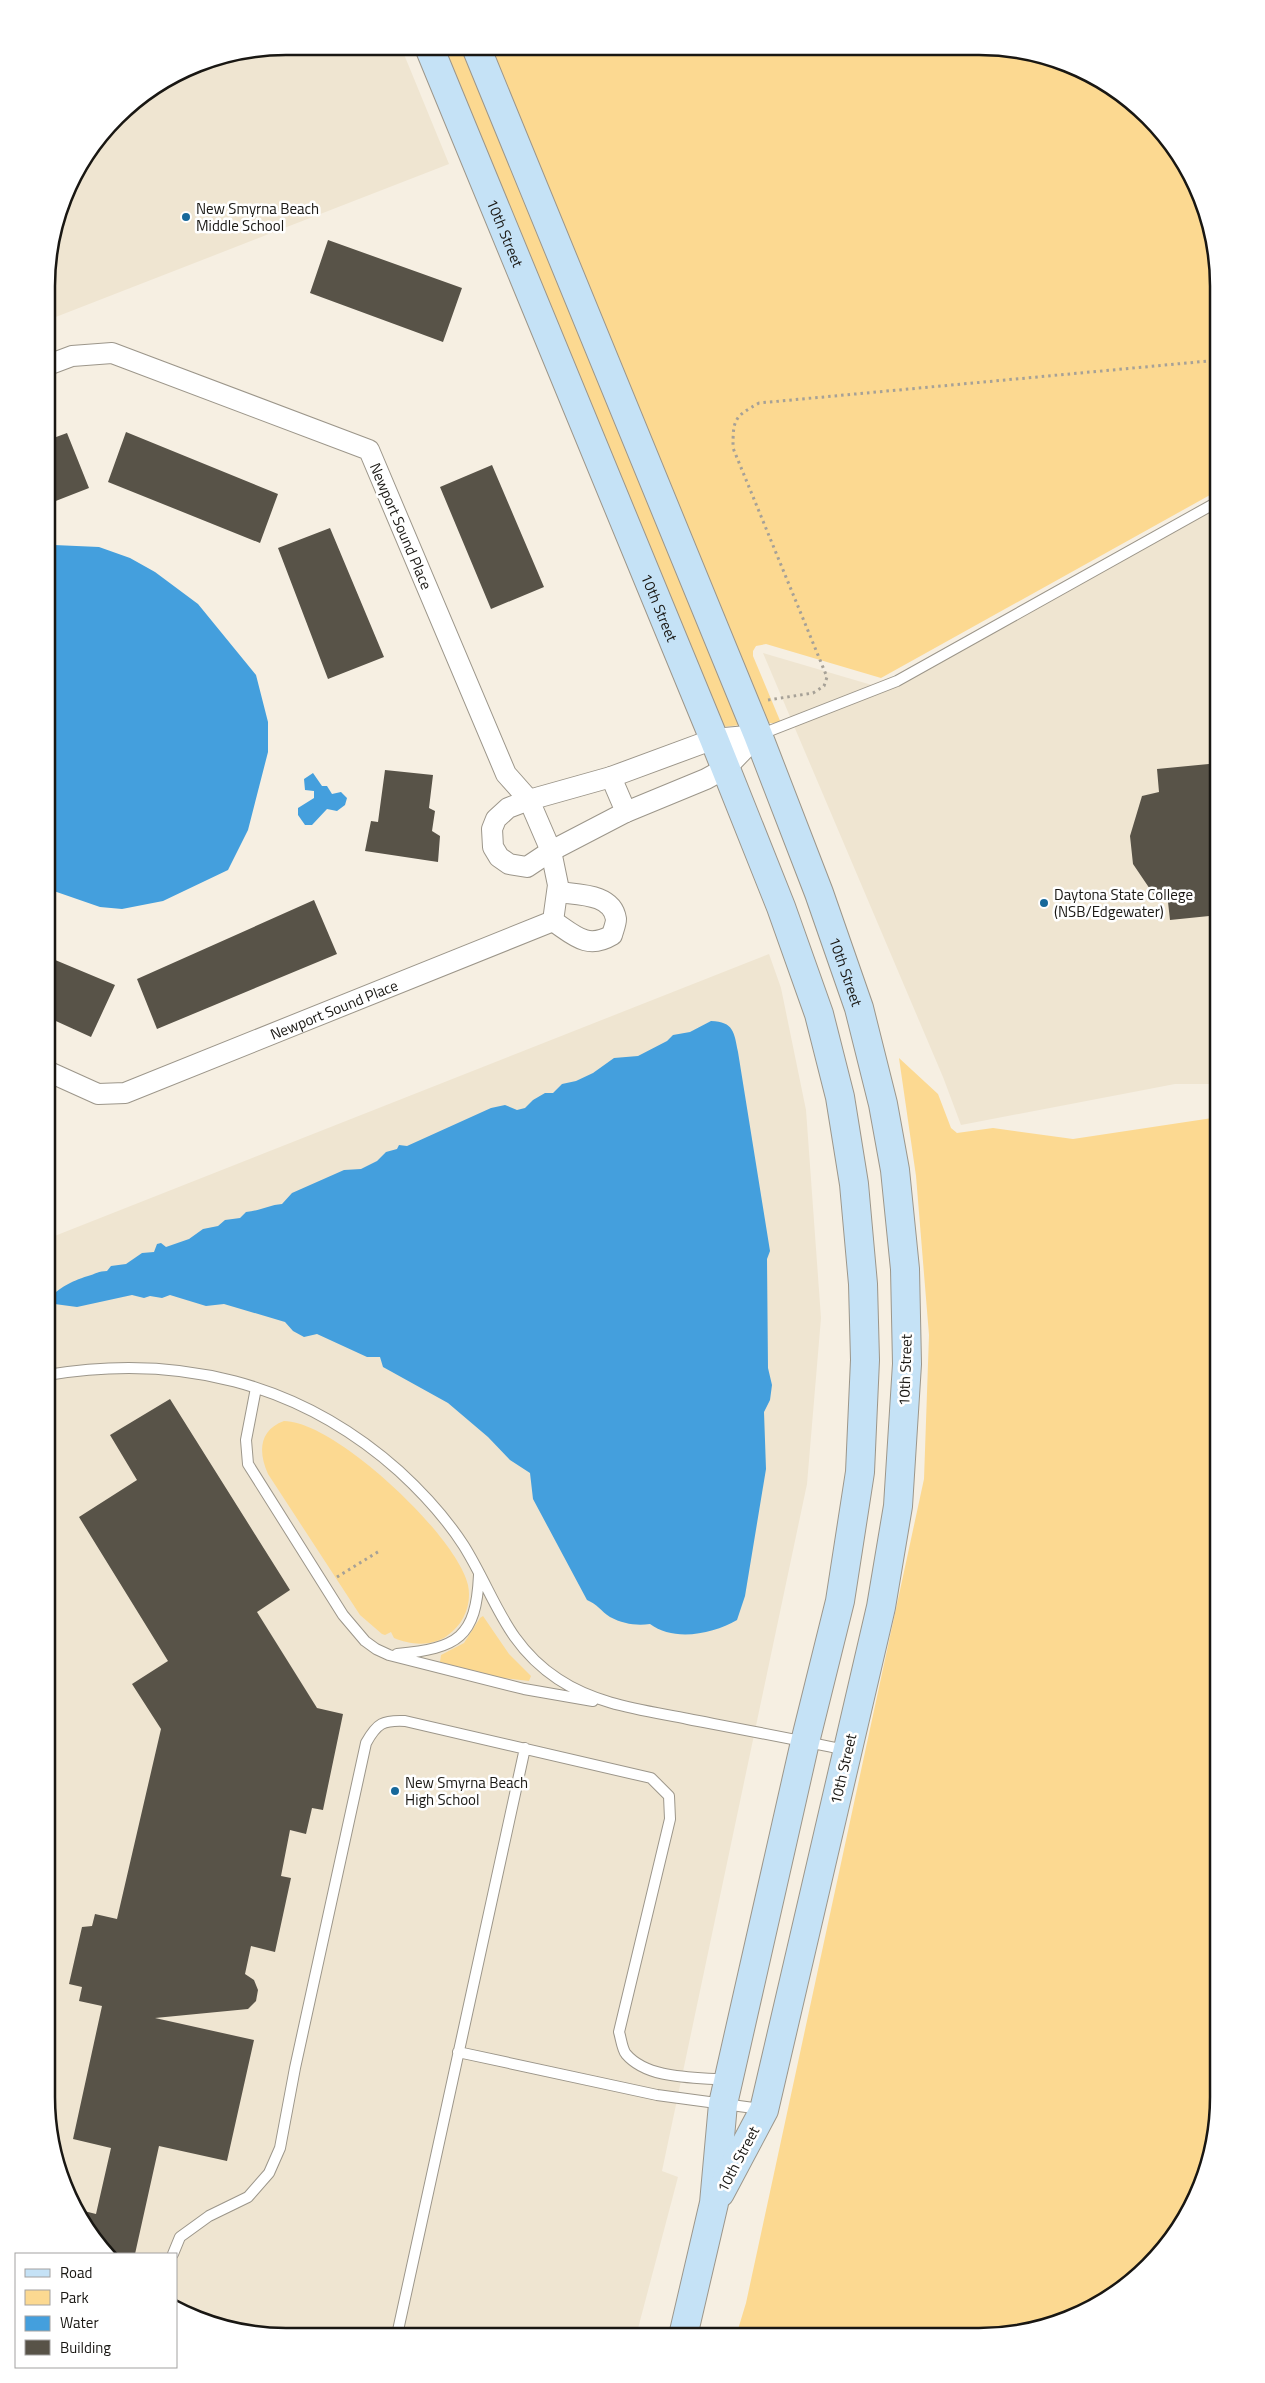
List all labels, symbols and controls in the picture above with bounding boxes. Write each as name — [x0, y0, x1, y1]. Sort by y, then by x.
street label: 10th Street — [481, 195, 530, 271]
place label: New Smyrna Beach Middle School — [196, 197, 319, 237]
marker: New Smyrna Beach Middle School — [180, 211, 192, 223]
street label: Newport Sound Place — [364, 459, 438, 593]
street label: 10th Street — [635, 570, 684, 646]
place label: Daytona State College (NSB/Edgewater) — [1054, 883, 1193, 923]
marker: Daytona State College (NSB/Edgewater) — [1038, 897, 1050, 909]
street label: 10th Street — [824, 934, 869, 1010]
street label: Newport Sound Place — [266, 973, 401, 1045]
street label: 10th Street — [892, 1333, 918, 1406]
street label: 10th Street — [824, 1731, 862, 1807]
place label: New Smyrna Beach High School — [405, 1771, 528, 1811]
marker: New Smyrna Beach High School — [389, 1785, 401, 1797]
street label: 10th Street — [711, 2121, 765, 2196]
legend — [15, 2253, 178, 2368]
text: Road — [60, 2261, 92, 2284]
text: Park — [60, 2286, 89, 2309]
text: Water — [60, 2311, 99, 2334]
text: Building — [60, 2336, 111, 2359]

